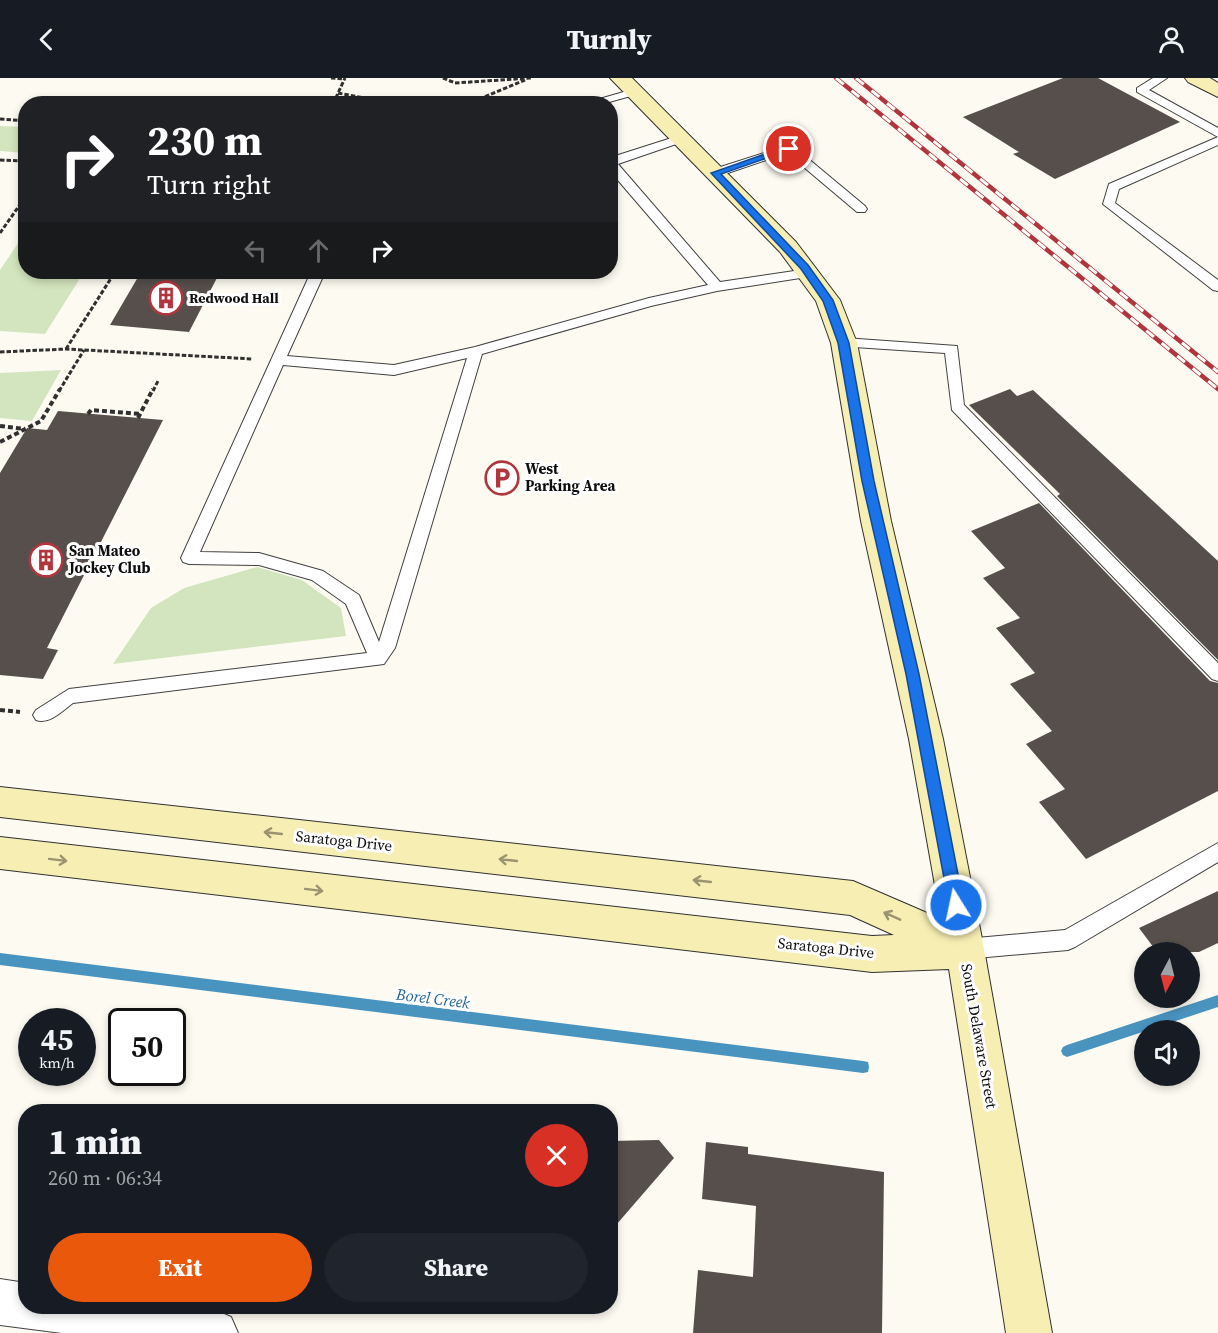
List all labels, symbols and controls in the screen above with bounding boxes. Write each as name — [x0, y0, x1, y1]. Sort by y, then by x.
text: Turnly — [567, 21, 651, 58]
icon: back — [30, 23, 63, 56]
icon: person — [1155, 23, 1188, 56]
text: 230 m — [147, 111, 262, 169]
icon: right — [48, 120, 126, 198]
pin — [763, 123, 814, 174]
icon: arrive — [772, 132, 805, 165]
text: Turn right — [147, 166, 271, 203]
icon: left — [239, 234, 272, 267]
icon: ahead — [302, 234, 335, 267]
icon: right — [365, 234, 398, 267]
building icon: Redwood Hall — [148, 280, 184, 316]
place label: Redwood Hall — [189, 288, 279, 308]
place label: West Parking Area — [525, 458, 616, 496]
parking icon: West Parking Area — [484, 460, 520, 496]
place label: San Mateo Jockey Club — [68, 540, 150, 578]
building icon: San Mateo Jockey Club — [28, 542, 64, 578]
street label: Saratoga Drive — [295, 825, 394, 856]
one-way arrow — [263, 827, 283, 838]
one-way arrow — [499, 854, 519, 865]
one-way arrow — [48, 855, 68, 866]
position arrow — [924, 873, 988, 937]
one-way arrow — [693, 876, 713, 887]
one-way arrow — [304, 884, 324, 895]
one-way arrow — [884, 910, 902, 922]
street label: Saratoga Drive — [777, 932, 876, 963]
north arrow — [1134, 942, 1200, 1008]
map controls — [1134, 942, 1200, 1086]
street label: South Delaware Street — [956, 962, 1003, 1110]
water label: Borel Creek — [394, 982, 471, 1013]
speed limit sign: 50 — [108, 1008, 186, 1086]
text: 45 — [41, 1019, 73, 1060]
button: sound — [1134, 1020, 1200, 1086]
text: km/h — [39, 1052, 75, 1073]
text: 1 min — [48, 1117, 142, 1166]
button: close — [525, 1124, 588, 1187]
text: 260 m · 06:34 — [48, 1164, 162, 1192]
button: Exit — [48, 1233, 312, 1302]
button: Share — [324, 1233, 588, 1302]

